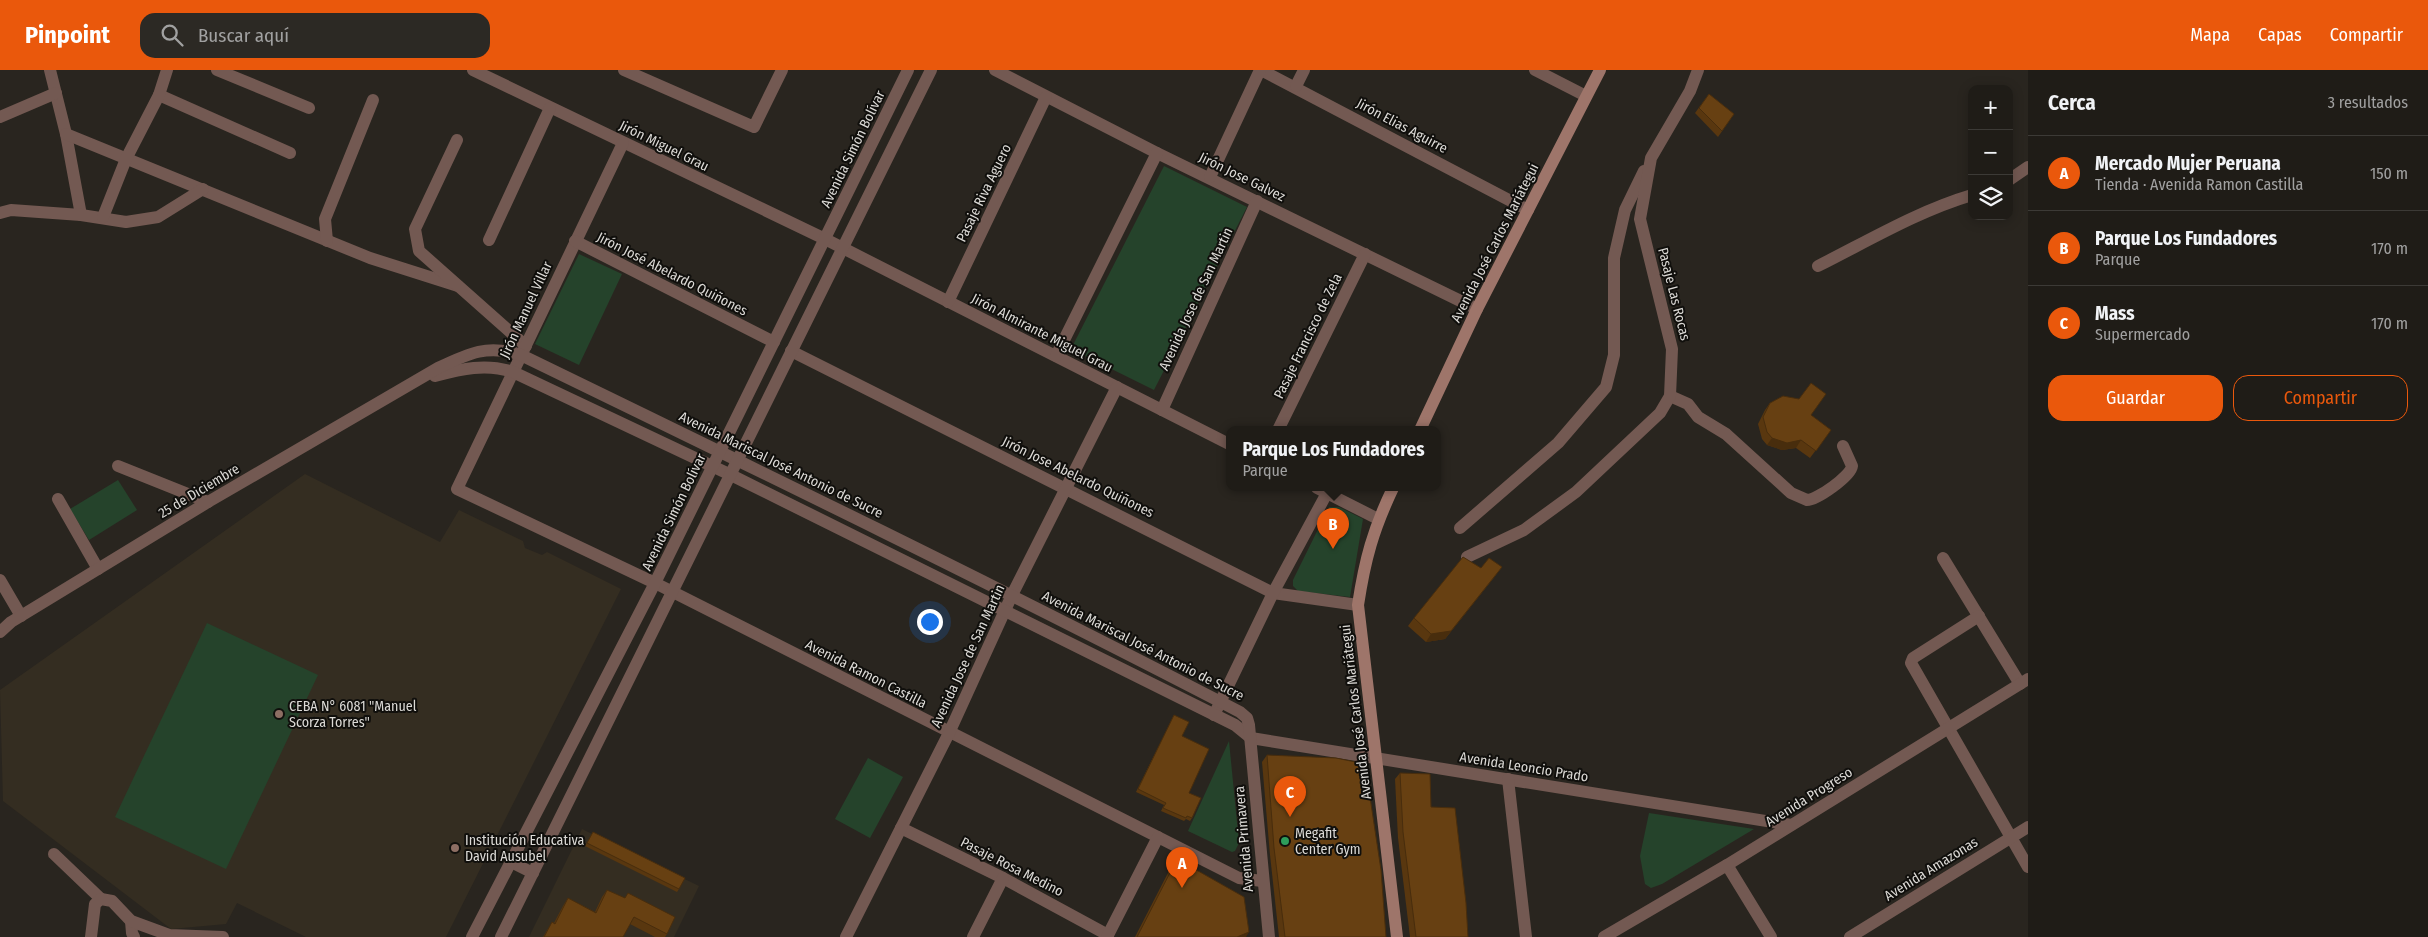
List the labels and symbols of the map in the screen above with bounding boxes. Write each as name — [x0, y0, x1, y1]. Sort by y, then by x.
street label: Avenida Simón Bolívar — [817, 88, 889, 210]
street label: Jirón Elias Aguirre — [1354, 95, 1450, 157]
street label: Jirón Miguel Grau — [616, 117, 712, 175]
street label: Pasaje Riva Aguero — [953, 141, 1015, 245]
street label: Jirón Jose Galvez — [1196, 149, 1288, 205]
street label: Avenida José Carlos Mariátegui — [1447, 161, 1543, 325]
street label: Avenida Jose de San Martin — [1155, 225, 1237, 373]
street label: Jirón José Abelardo Quiñones — [594, 229, 750, 319]
street label: Pasaje Las Rocas — [1654, 246, 1694, 342]
street label: Jirón Manuel Villar — [496, 259, 556, 361]
street label: Pasaje Francisco de Zela — [1270, 270, 1346, 401]
street label: Jirón Almirante Miguel Grau — [969, 290, 1115, 376]
street label: Avenida Mariscal José Antonio de Sucre — [676, 408, 886, 522]
street label: Jirón Jose Abelardo Quiñones — [999, 433, 1157, 521]
street label: Avenida Simón Bolívar — [638, 451, 710, 573]
street label: 25 de Diciembre — [155, 460, 243, 522]
pin: B — [1317, 508, 1349, 549]
street label: Avenida Jose de San Martin — [927, 582, 1009, 730]
street label: Avenida Mariscal José Antonio de Sucre — [1039, 587, 1247, 705]
your location — [917, 609, 943, 635]
street label: Avenida José Carlos Mariátegui — [1337, 624, 1375, 800]
street label: Avenida Ramon Castilla — [802, 636, 930, 712]
place label: CEBA N° 6081 "Manuel Scorza Torres" — [289, 698, 417, 731]
marker: CEBA N° 6081 "Manuel Scorza Torres" — [273, 708, 285, 720]
street label: Avenida Leoncio Prado — [1458, 748, 1590, 786]
street label: Avenida Progreso — [1762, 763, 1856, 831]
pin: C — [1274, 776, 1306, 817]
street label: Avenida Primavera — [1231, 785, 1257, 893]
place label: Megafit Center Gym — [1295, 825, 1361, 858]
place label: Institución Educativa David Ausubel — [465, 832, 585, 865]
street label: Avenida Amazonas — [1881, 833, 1981, 905]
street label: Pasaje Rosa Medino — [958, 834, 1066, 900]
marker: Megafit Center Gym — [1279, 835, 1291, 847]
marker: Institución Educativa David Ausubel — [449, 842, 461, 854]
pin: A — [1166, 847, 1198, 888]

